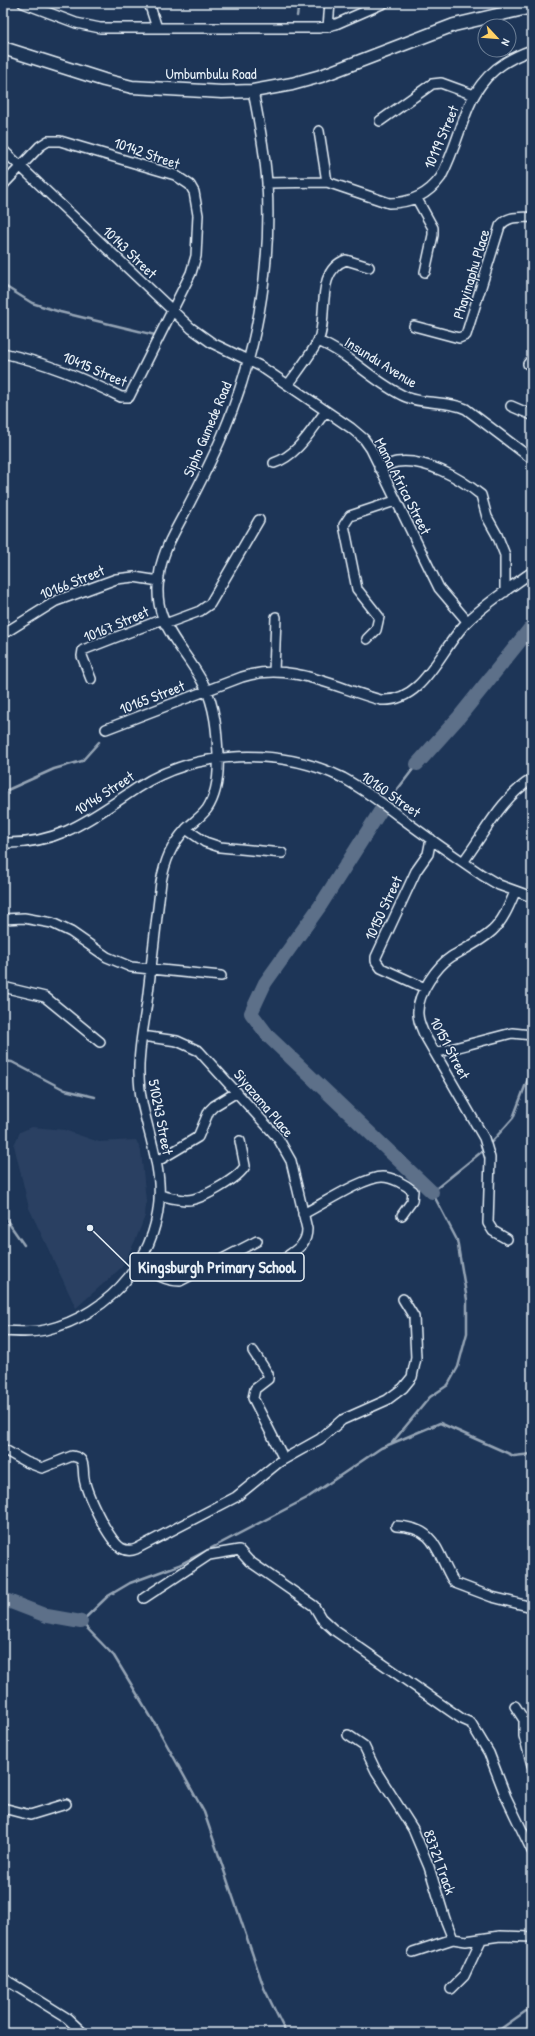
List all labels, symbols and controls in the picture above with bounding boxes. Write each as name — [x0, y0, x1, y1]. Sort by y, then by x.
north arrow — [477, 18, 517, 58]
text: N — [498, 37, 514, 48]
street label: Umbumbulu Road — [165, 63, 257, 84]
street label: 10119 Street — [418, 101, 464, 172]
street label: 10142 Street — [111, 132, 184, 174]
street label: 10143 Street — [98, 221, 162, 284]
street label: Phayinaphu Place — [447, 227, 495, 321]
street label: Insundu Avenue — [341, 331, 421, 393]
street label: 10415 Street — [60, 346, 131, 392]
street label: Sipho Gumede Road — [177, 378, 237, 480]
street label: Mama Africa Street — [370, 434, 437, 539]
street label: 10166 Street — [37, 559, 108, 604]
street label: 10167 Street — [80, 600, 153, 647]
street label: 10165 Street — [116, 675, 188, 719]
street label: 10146 Street — [70, 765, 139, 820]
street label: 10160 Street — [357, 766, 426, 823]
street label: 10150 Street — [359, 872, 407, 944]
street label: 10151 Street — [425, 1013, 476, 1084]
street label: Siyazama Place — [229, 1064, 299, 1142]
street label: 510243 Street — [143, 1078, 179, 1157]
callout: Kingsburgh Primary School — [130, 1253, 304, 1281]
text: Kingsburgh Primary School — [138, 1256, 297, 1279]
street label: 83721 Track — [419, 1827, 461, 1897]

